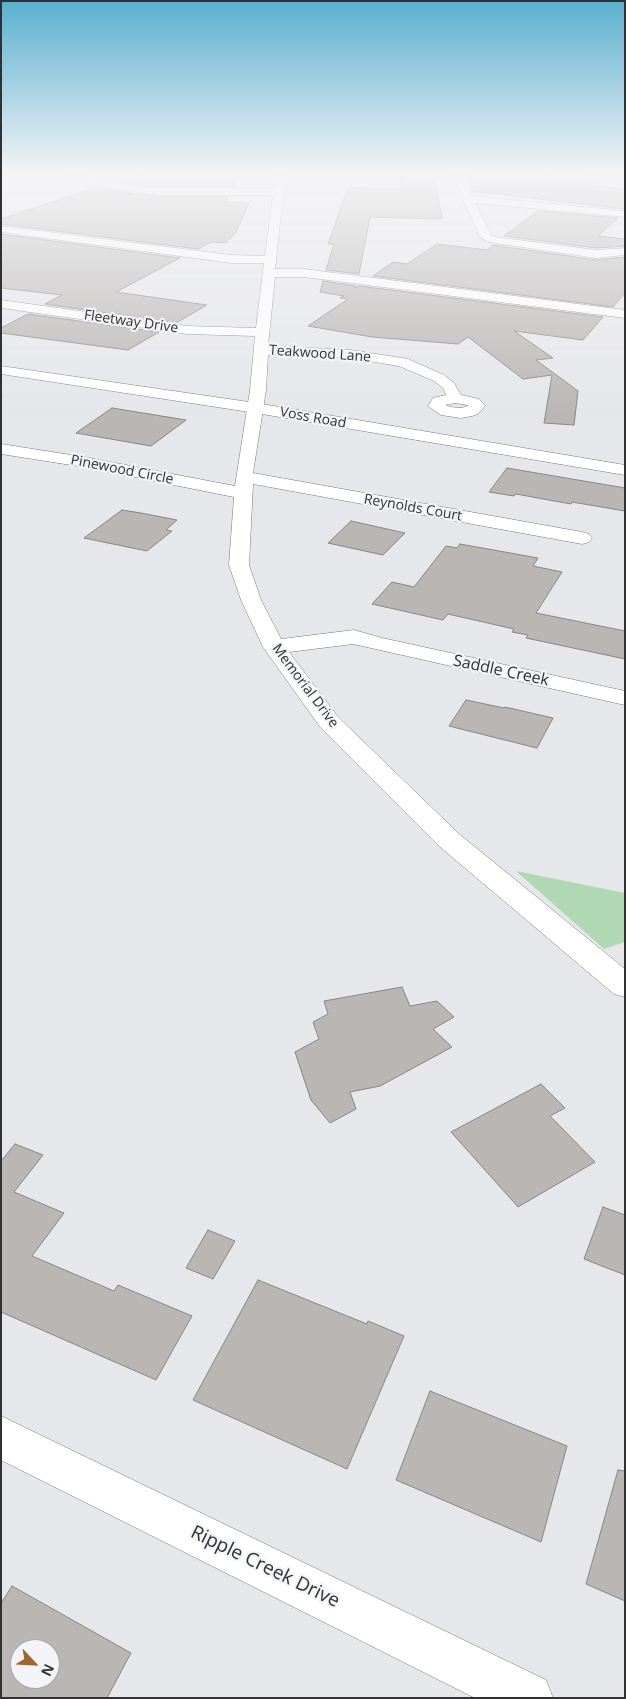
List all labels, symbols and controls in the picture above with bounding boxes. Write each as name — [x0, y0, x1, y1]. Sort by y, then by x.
street label: Fleetway Drive — [83, 307, 179, 337]
street label: Teakwood Lane — [268, 342, 372, 366]
street label: Voss Road — [278, 404, 348, 432]
street label: Pinewood Circle — [69, 452, 175, 488]
street label: Reynolds Court — [363, 491, 463, 525]
street label: Memorial Drive — [268, 641, 342, 731]
street label: Saddle Creek — [451, 651, 551, 691]
street label: Ripple Creek Drive — [187, 1521, 343, 1613]
north arrow — [10, 1639, 60, 1689]
text: N — [37, 1661, 59, 1679]

